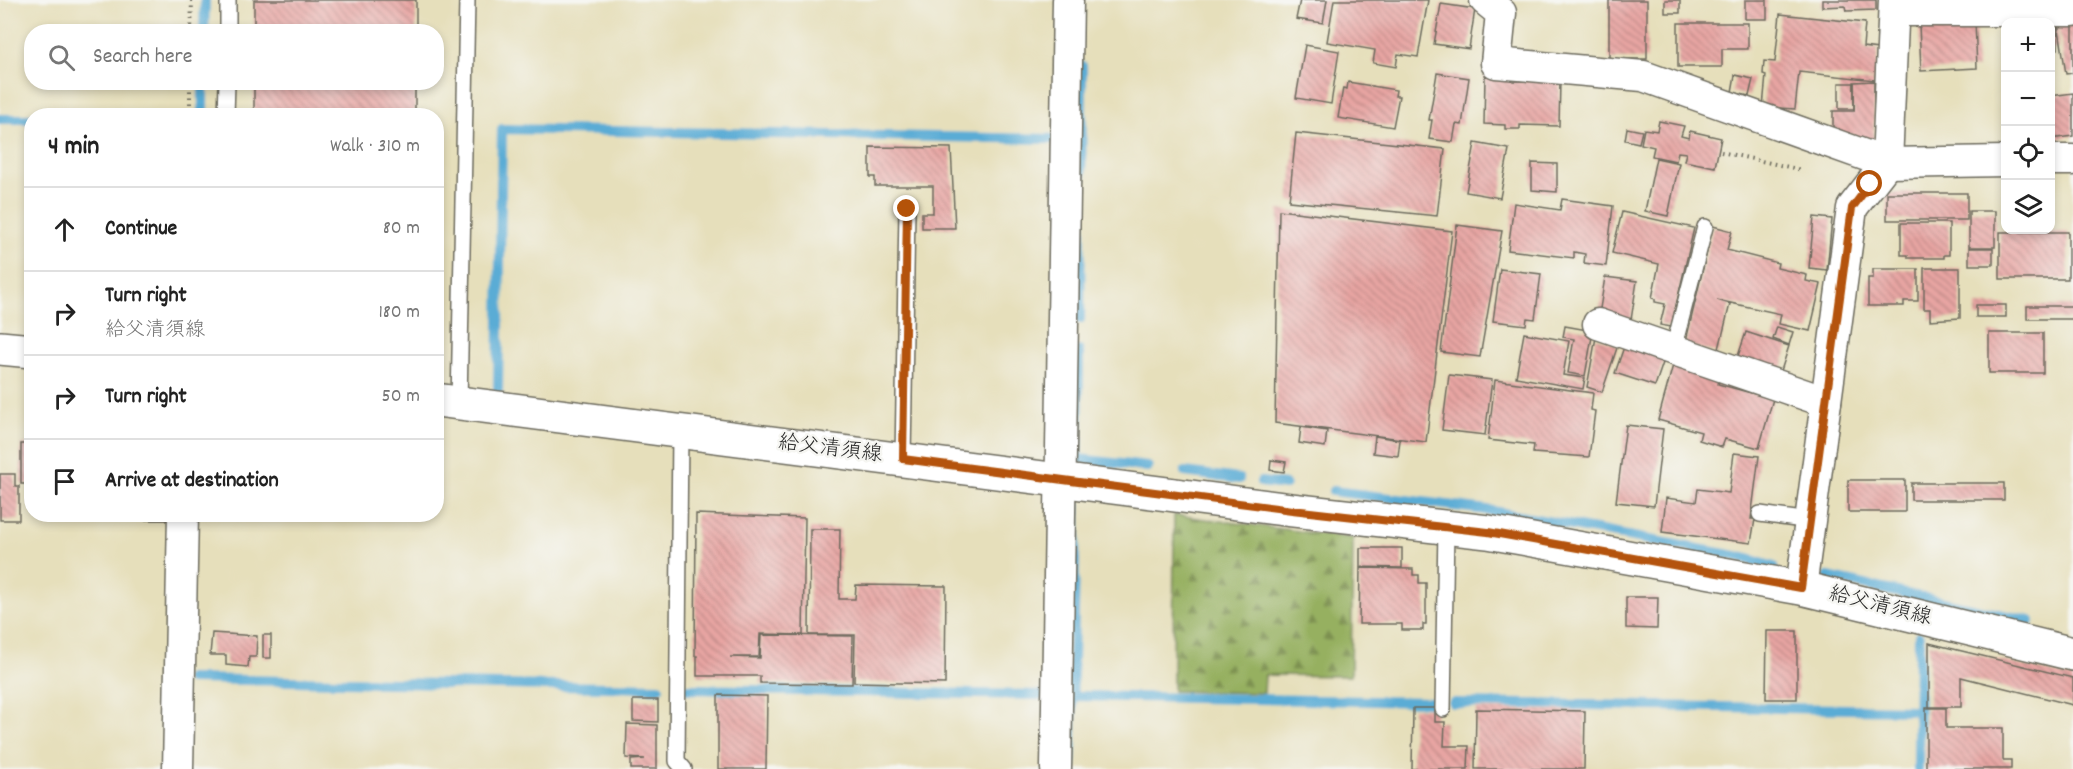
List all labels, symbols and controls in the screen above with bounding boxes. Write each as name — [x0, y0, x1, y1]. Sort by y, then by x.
map controls — [2001, 18, 2055, 234]
button: + — [2001, 18, 2055, 72]
search box — [24, 24, 444, 90]
icon: search — [45, 41, 78, 74]
text: Search here — [93, 42, 192, 73]
button: − — [2001, 72, 2055, 126]
button: locate — [2001, 126, 2055, 180]
text: 4 min — [48, 129, 99, 166]
text: Walk · 310 m — [330, 133, 420, 161]
route start — [1856, 170, 1882, 196]
button: layers — [2001, 180, 2055, 234]
route end — [893, 195, 919, 221]
icon: ahead — [48, 213, 81, 246]
text: Continue — [105, 214, 177, 245]
text: 80 m — [383, 215, 420, 243]
text: Turn right — [105, 281, 187, 312]
icon: right — [48, 297, 81, 330]
text: 180 m — [378, 299, 420, 327]
text: 給父清須線 — [105, 317, 205, 345]
icon: right — [48, 381, 81, 414]
text: Turn right — [105, 382, 187, 413]
text: 50 m — [382, 383, 420, 411]
street label: 給父清須線 — [776, 429, 884, 471]
icon: arrive — [48, 465, 81, 498]
text: Arrive at destination — [105, 466, 279, 497]
street label: 給父清須線 — [1825, 580, 1935, 634]

